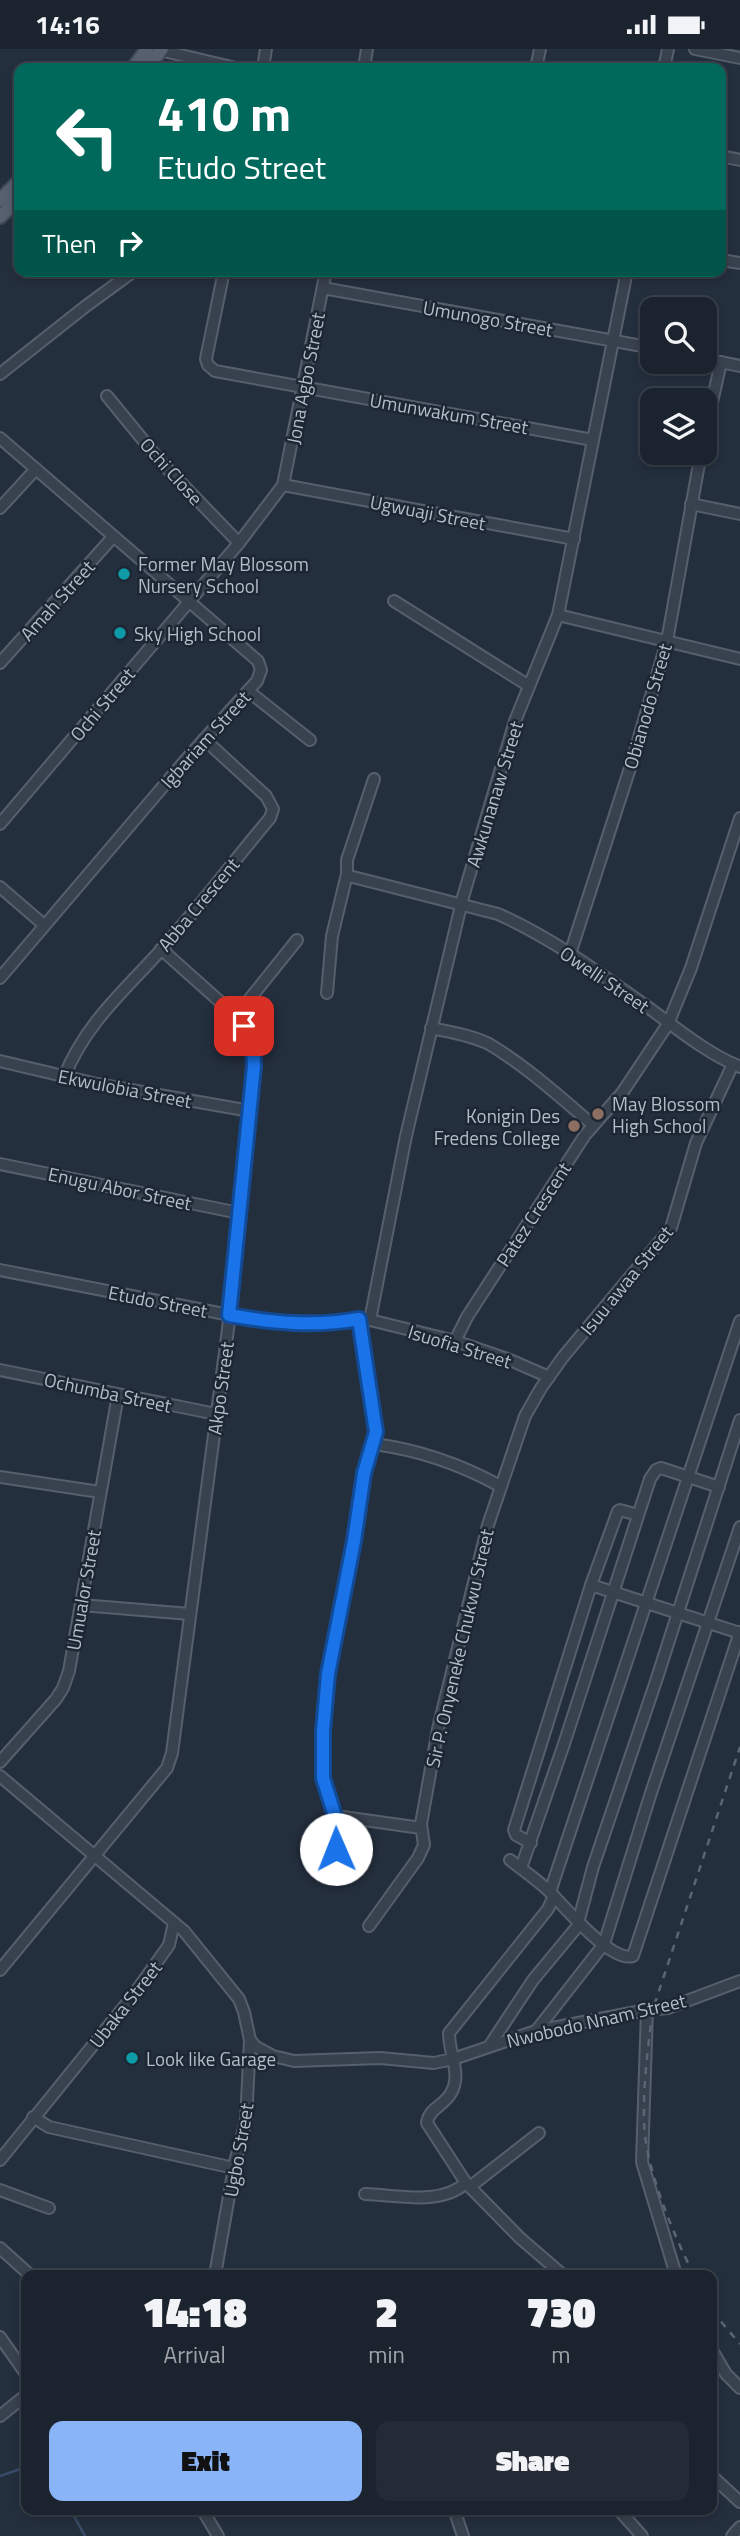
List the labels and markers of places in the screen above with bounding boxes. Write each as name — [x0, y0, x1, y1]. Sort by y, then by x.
place label: Former May Blossom Nursery School — [138, 549, 309, 600]
marker: Former May Blossom Nursery School — [116, 566, 132, 582]
place label: Sky High School — [134, 619, 261, 648]
marker: Sky High School — [112, 625, 128, 641]
pin — [214, 996, 274, 1056]
place label: May Blossom High School — [612, 1089, 720, 1140]
place label: Konigin Des Fredens College — [434, 1101, 560, 1152]
marker: May Blossom High School — [590, 1106, 606, 1122]
marker: Konigin Des Fredens College — [566, 1118, 582, 1134]
place label: Look like Garage — [146, 2044, 276, 2073]
marker: Look like Garage — [124, 2050, 140, 2066]

